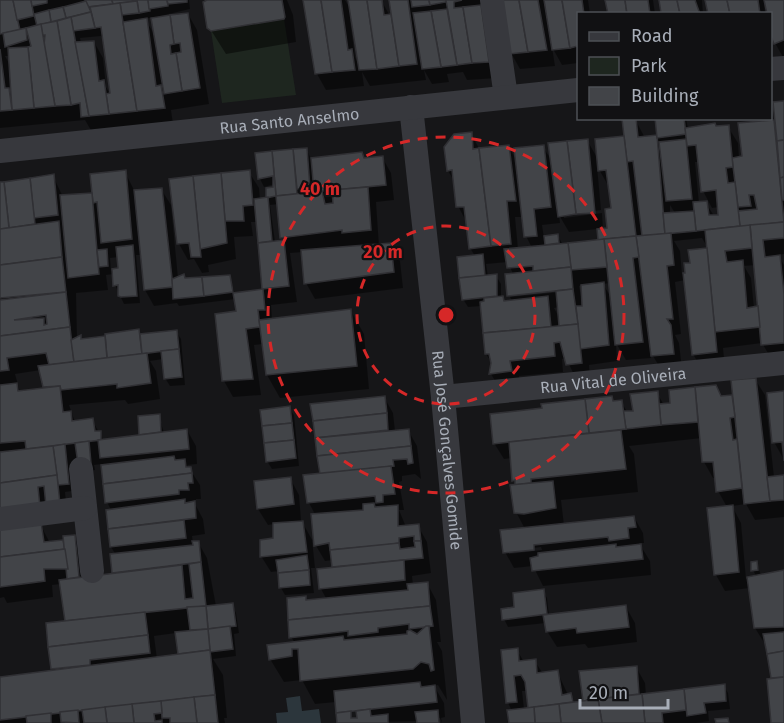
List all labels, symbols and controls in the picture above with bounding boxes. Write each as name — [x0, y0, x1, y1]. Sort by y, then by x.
legend — [577, 12, 772, 120]
text: Road — [631, 25, 673, 47]
text: Park — [631, 55, 667, 77]
text: Building — [631, 85, 699, 107]
street label: Rua Santo Anselmo — [219, 104, 360, 137]
text: 40 m — [300, 178, 340, 200]
text: 20 m — [363, 241, 403, 263]
centre of rings — [436, 305, 456, 325]
street label: Rua José Gonçalves Gomide — [428, 349, 467, 551]
street label: Rua Vital de Oliveira — [539, 363, 687, 397]
scale bar — [580, 672, 668, 710]
text: 20 m — [589, 682, 628, 704]

